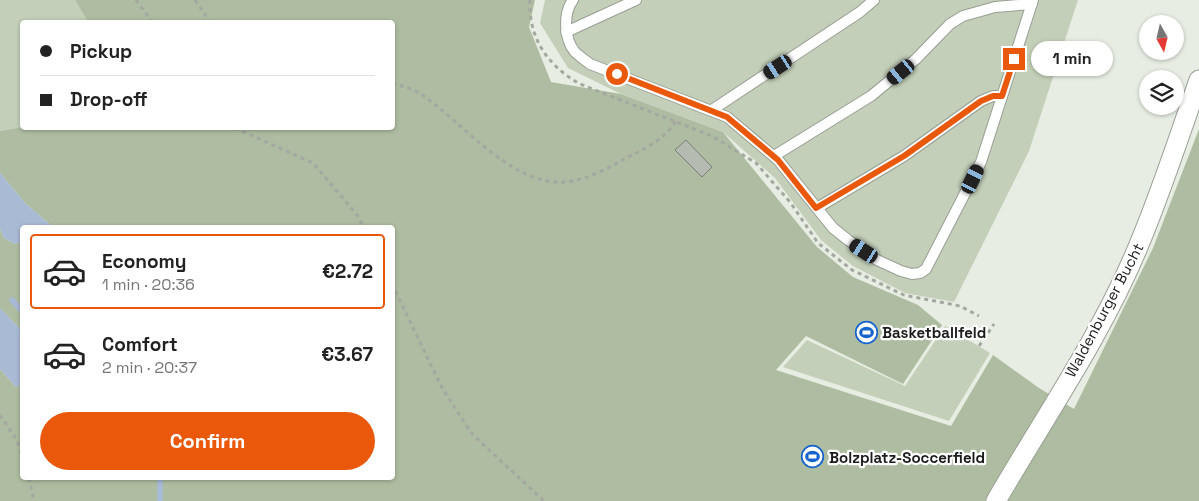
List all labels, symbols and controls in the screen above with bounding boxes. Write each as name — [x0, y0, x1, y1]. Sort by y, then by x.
north arrow — [1139, 15, 1184, 60]
map controls — [1139, 15, 1184, 115]
text: Pickup — [70, 39, 132, 64]
callout: 1 min — [1032, 42, 1114, 76]
route end — [1003, 48, 1025, 70]
text: 1 min — [1052, 48, 1092, 69]
car — [761, 53, 794, 81]
car — [884, 57, 917, 87]
route start — [606, 63, 628, 85]
button: layers — [1139, 70, 1184, 115]
text: Drop-off — [70, 87, 148, 112]
car — [959, 162, 986, 196]
car — [847, 237, 880, 265]
street label: Waldenburger Bucht — [1061, 240, 1147, 380]
icon: car — [42, 249, 87, 294]
text: Economy — [102, 249, 186, 274]
text: €2.72 — [322, 259, 373, 284]
text: 1 min · 20:36 — [102, 274, 195, 295]
sports icon: Basketballfeld — [854, 320, 878, 344]
place label: Basketballfeld — [882, 323, 986, 342]
icon: car — [42, 332, 87, 377]
text: Comfort — [102, 332, 178, 357]
text: €3.67 — [321, 342, 373, 367]
text: 2 min · 20:37 — [102, 357, 197, 378]
button: Confirm — [40, 412, 375, 470]
sports icon: Bolzplatz-Soccerfield — [801, 445, 825, 469]
place label: Bolzplatz-Soccerfield — [829, 448, 985, 467]

